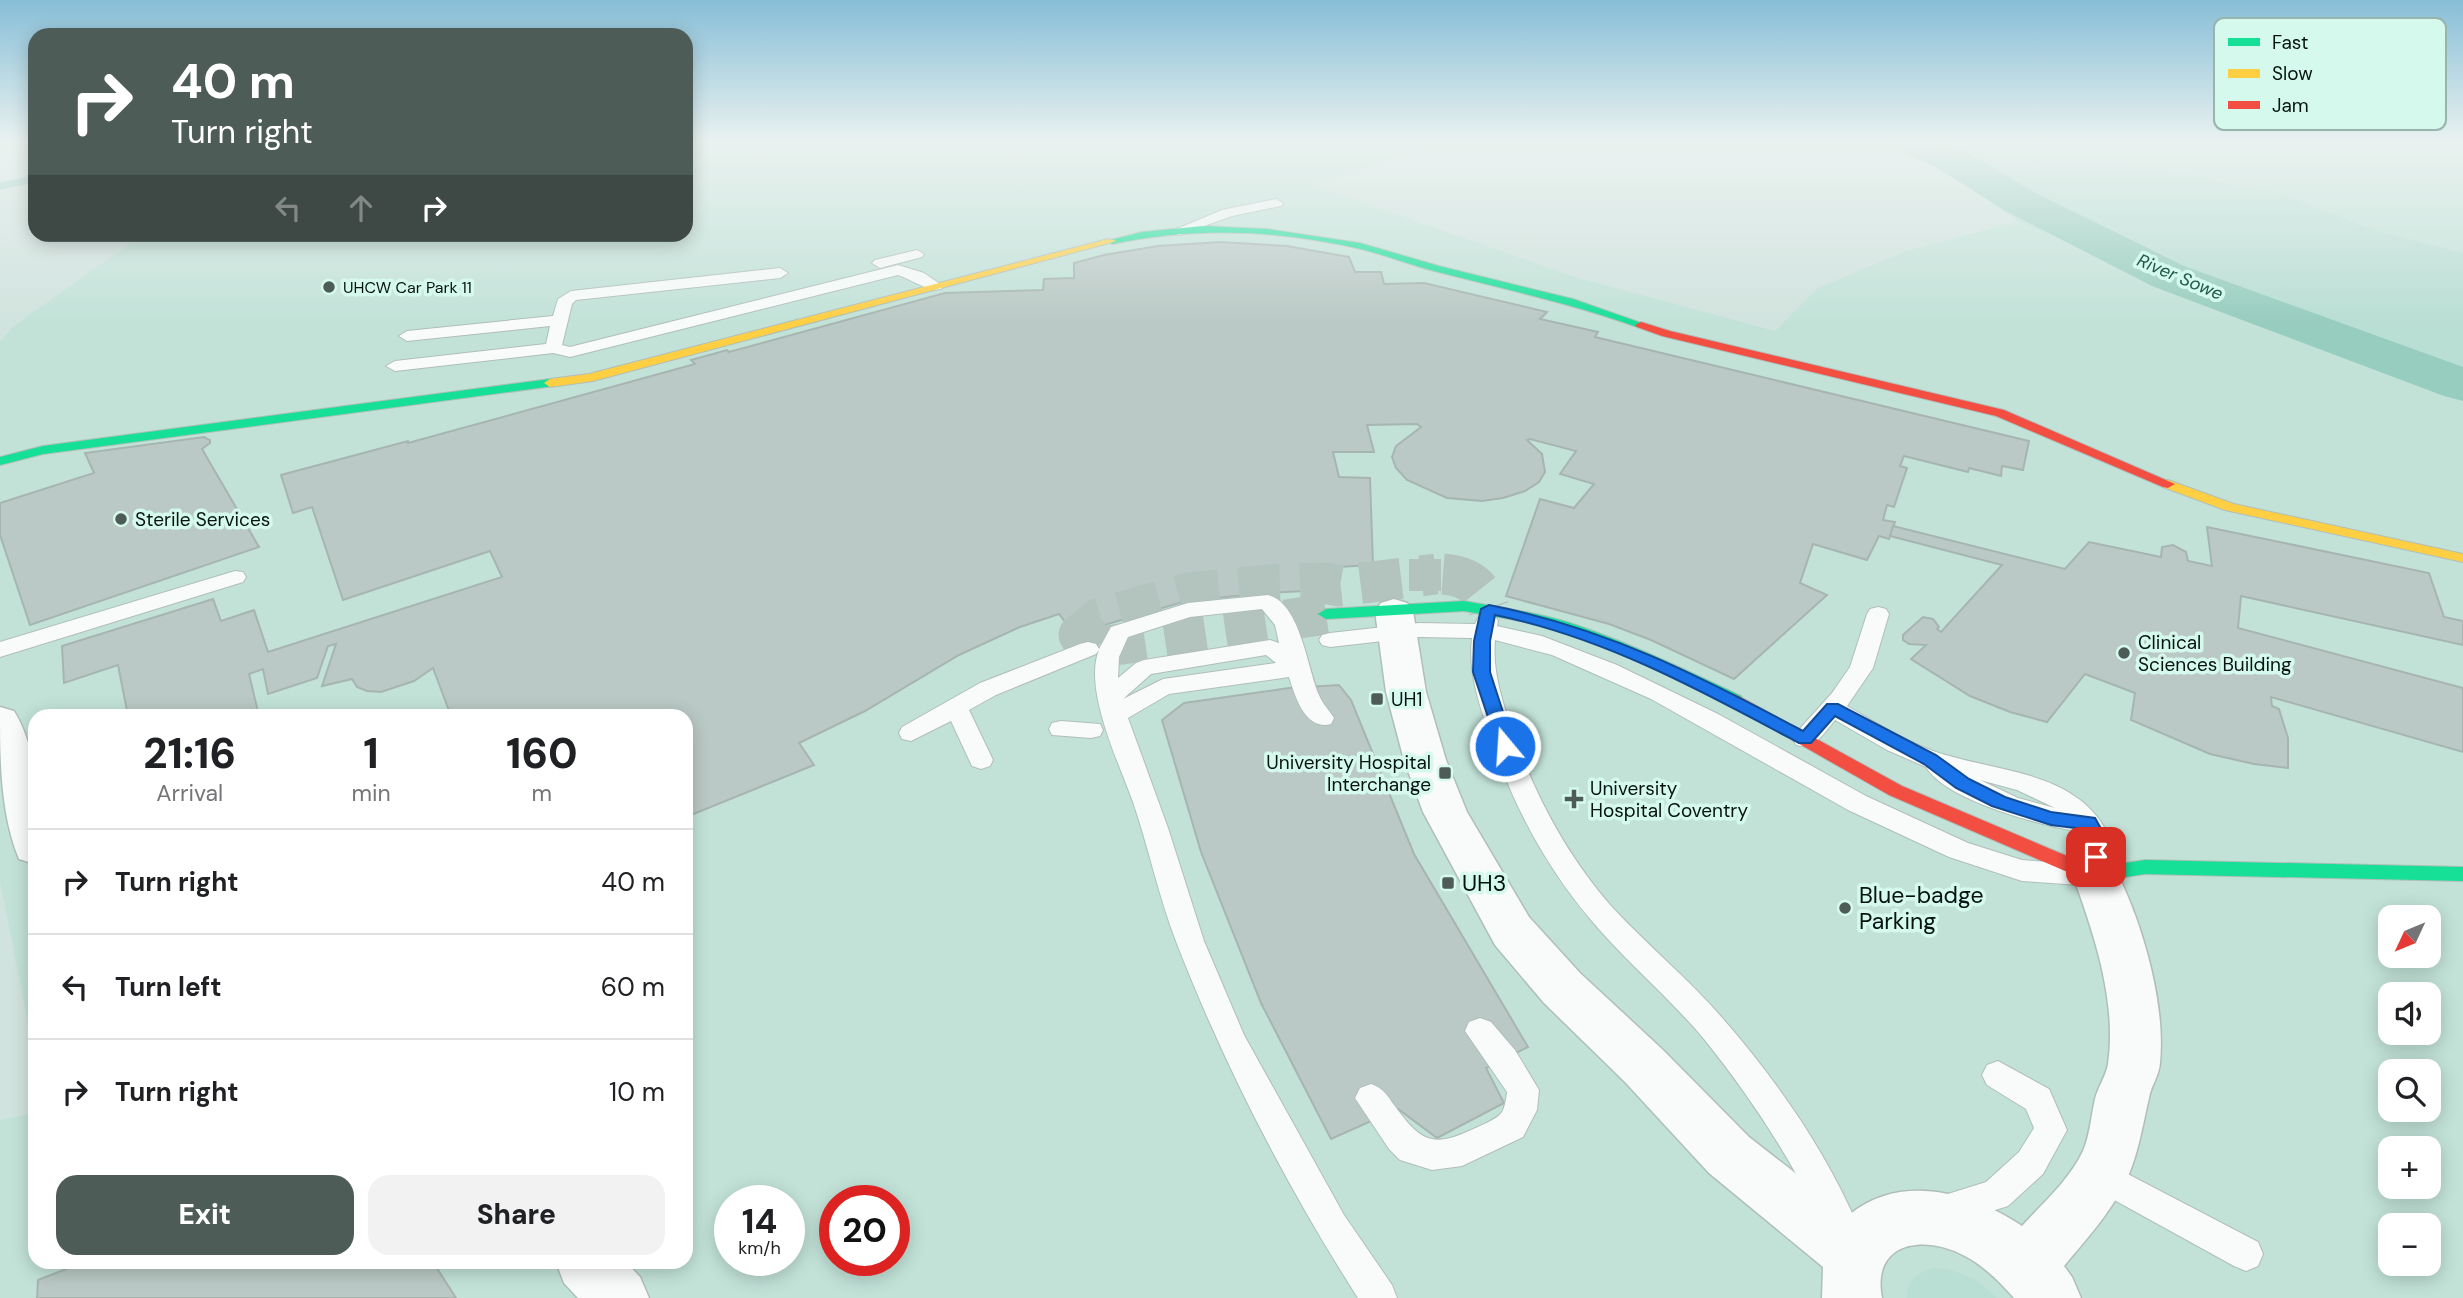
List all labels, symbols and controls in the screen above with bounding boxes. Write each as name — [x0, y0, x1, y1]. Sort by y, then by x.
legend — [2214, 18, 2446, 130]
text: Fast — [2272, 30, 2308, 55]
text: 40 m — [171, 49, 295, 113]
icon: right — [56, 56, 147, 147]
text: Slow — [2272, 61, 2313, 86]
text: Jam — [2272, 93, 2309, 118]
text: Turn right — [171, 111, 313, 153]
icon: left — [269, 189, 307, 227]
icon: ahead — [342, 189, 380, 227]
icon: right — [415, 189, 453, 227]
water label: River Sowe — [2133, 248, 2227, 306]
place label: UHCW Car Park 11 — [343, 277, 472, 298]
marker: UHCW Car Park 11 — [321, 279, 337, 295]
place label: Sterile Services — [135, 507, 270, 532]
marker: Sterile Services — [113, 511, 129, 527]
place label: Clinical Sciences Building — [2138, 630, 2292, 677]
marker: Clinical Sciences Building — [2116, 645, 2132, 661]
place label: UH1 — [1391, 687, 1422, 712]
marker: UH1 — [1369, 691, 1385, 707]
position arrow — [1468, 709, 1542, 783]
text: 21:16 — [143, 726, 236, 781]
text: 1 — [363, 726, 379, 781]
text: 160 — [506, 726, 578, 781]
place label: University Hospital Interchange — [1266, 750, 1431, 797]
marker: University Hospital Interchange — [1437, 765, 1453, 781]
place label: University Hospital Coventry — [1590, 776, 1748, 823]
text: Arrival — [156, 778, 223, 808]
text: min — [351, 778, 391, 808]
text: m — [532, 778, 552, 808]
marker: University Hospital Coventry — [1564, 789, 1584, 809]
pin — [2066, 827, 2126, 887]
icon: arrive — [2077, 838, 2115, 876]
icon: right — [56, 863, 94, 901]
text: Turn right — [115, 865, 239, 899]
text: 40 m — [601, 865, 665, 899]
place label: UH3 — [1462, 868, 1506, 898]
marker: UH3 — [1440, 875, 1456, 891]
place label: Blue-badge Parking — [1859, 880, 1983, 936]
marker: Blue-badge Parking — [1837, 900, 1853, 916]
north arrow — [2378, 905, 2441, 968]
map controls — [2378, 905, 2441, 1276]
icon: left — [56, 968, 94, 1006]
text: Turn left — [115, 970, 222, 1004]
text: 60 m — [601, 970, 665, 1004]
button: sound — [2378, 982, 2441, 1045]
button: search — [2378, 1059, 2441, 1122]
icon: right — [56, 1073, 94, 1111]
text: Turn right — [115, 1075, 239, 1109]
text: 10 m — [609, 1075, 665, 1109]
button: + — [2378, 1136, 2441, 1199]
button: Exit — [56, 1175, 354, 1255]
button: Share — [368, 1175, 665, 1255]
speed limit sign: 20 — [819, 1185, 910, 1276]
text: 14 — [742, 1198, 777, 1244]
button: − — [2378, 1213, 2441, 1276]
text: km/h — [738, 1236, 781, 1260]

